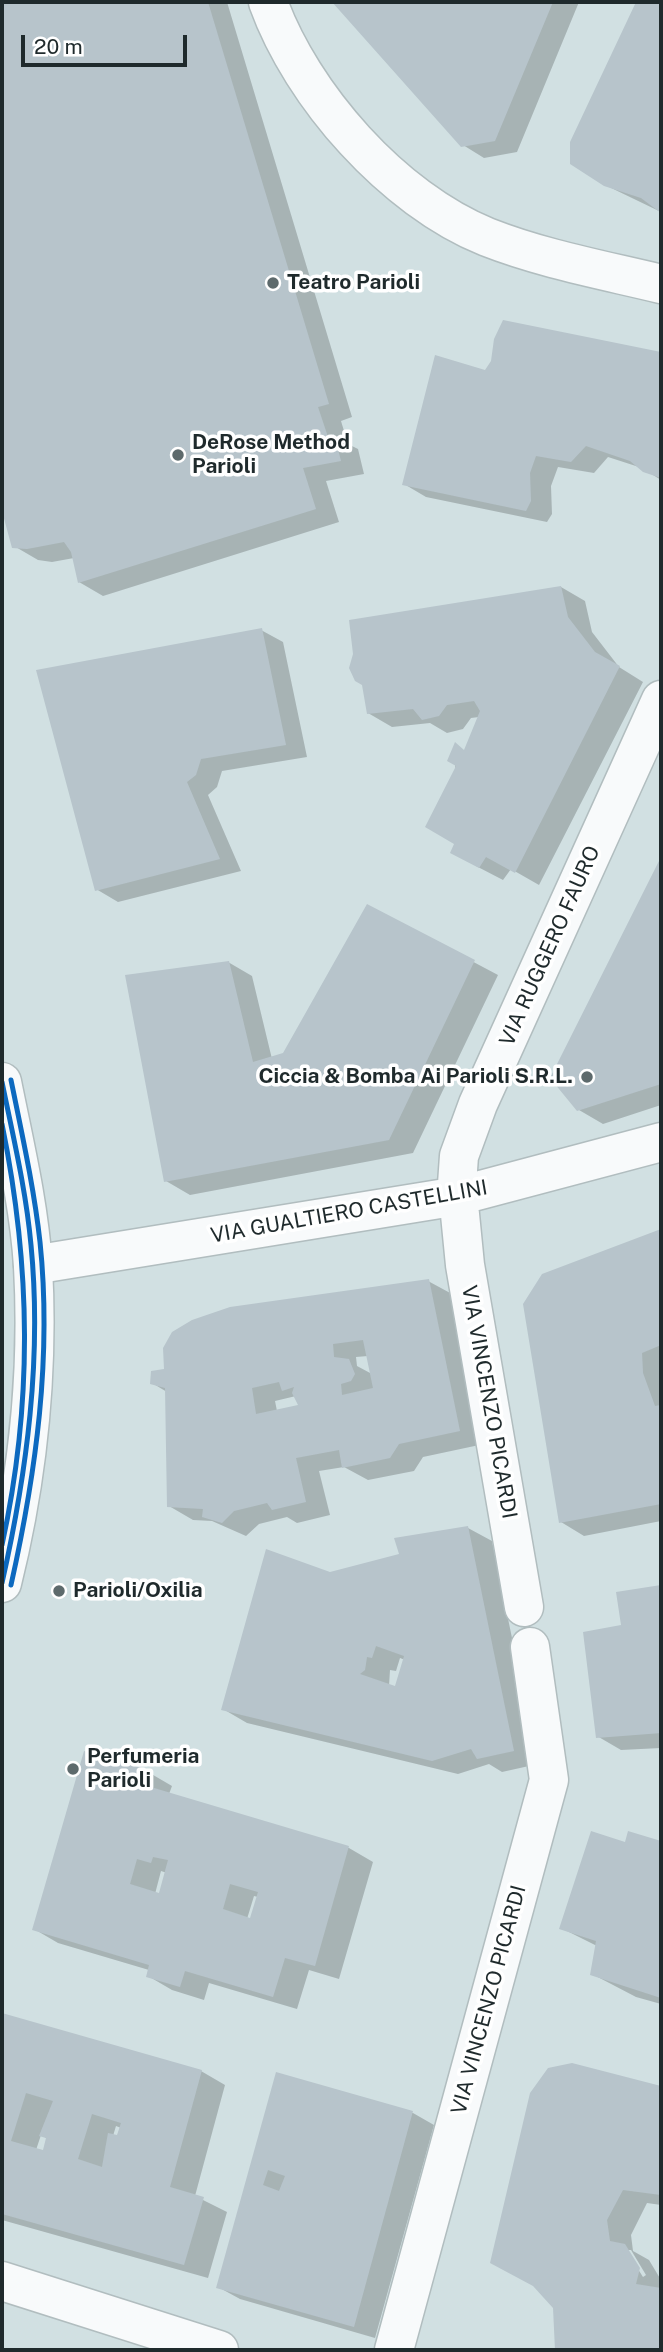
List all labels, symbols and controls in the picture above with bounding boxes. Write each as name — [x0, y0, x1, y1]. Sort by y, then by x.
scale bar — [24, 21, 191, 65]
text: 20 m — [34, 34, 83, 59]
place label: Teatro Parioli — [287, 270, 420, 296]
marker: Teatro Parioli — [265, 275, 281, 291]
place label: DeRose Method Parioli — [192, 430, 350, 480]
marker: DeRose Method Parioli — [170, 447, 186, 463]
street label: VIA RUGGERO FAURO — [494, 842, 606, 1050]
place label: Ciccia & Bomba Ai Parioli S.R.L. — [258, 1064, 573, 1090]
marker: Ciccia & Bomba Ai Parioli S.R.L. — [579, 1069, 595, 1085]
street label: VIA GUALTIERO CASTELLINI — [209, 1175, 489, 1249]
street label: VIA VINCENZO PICARDI — [456, 1283, 522, 1521]
place label: Parioli/Oxilia — [73, 1578, 203, 1604]
marker: Parioli/Oxilia — [51, 1583, 67, 1599]
place label: Perfumeria Parioli — [87, 1744, 199, 1794]
marker: Perfumeria Parioli — [65, 1761, 81, 1777]
street label: VIA VINCENZO PICARDI — [446, 1883, 532, 2117]

